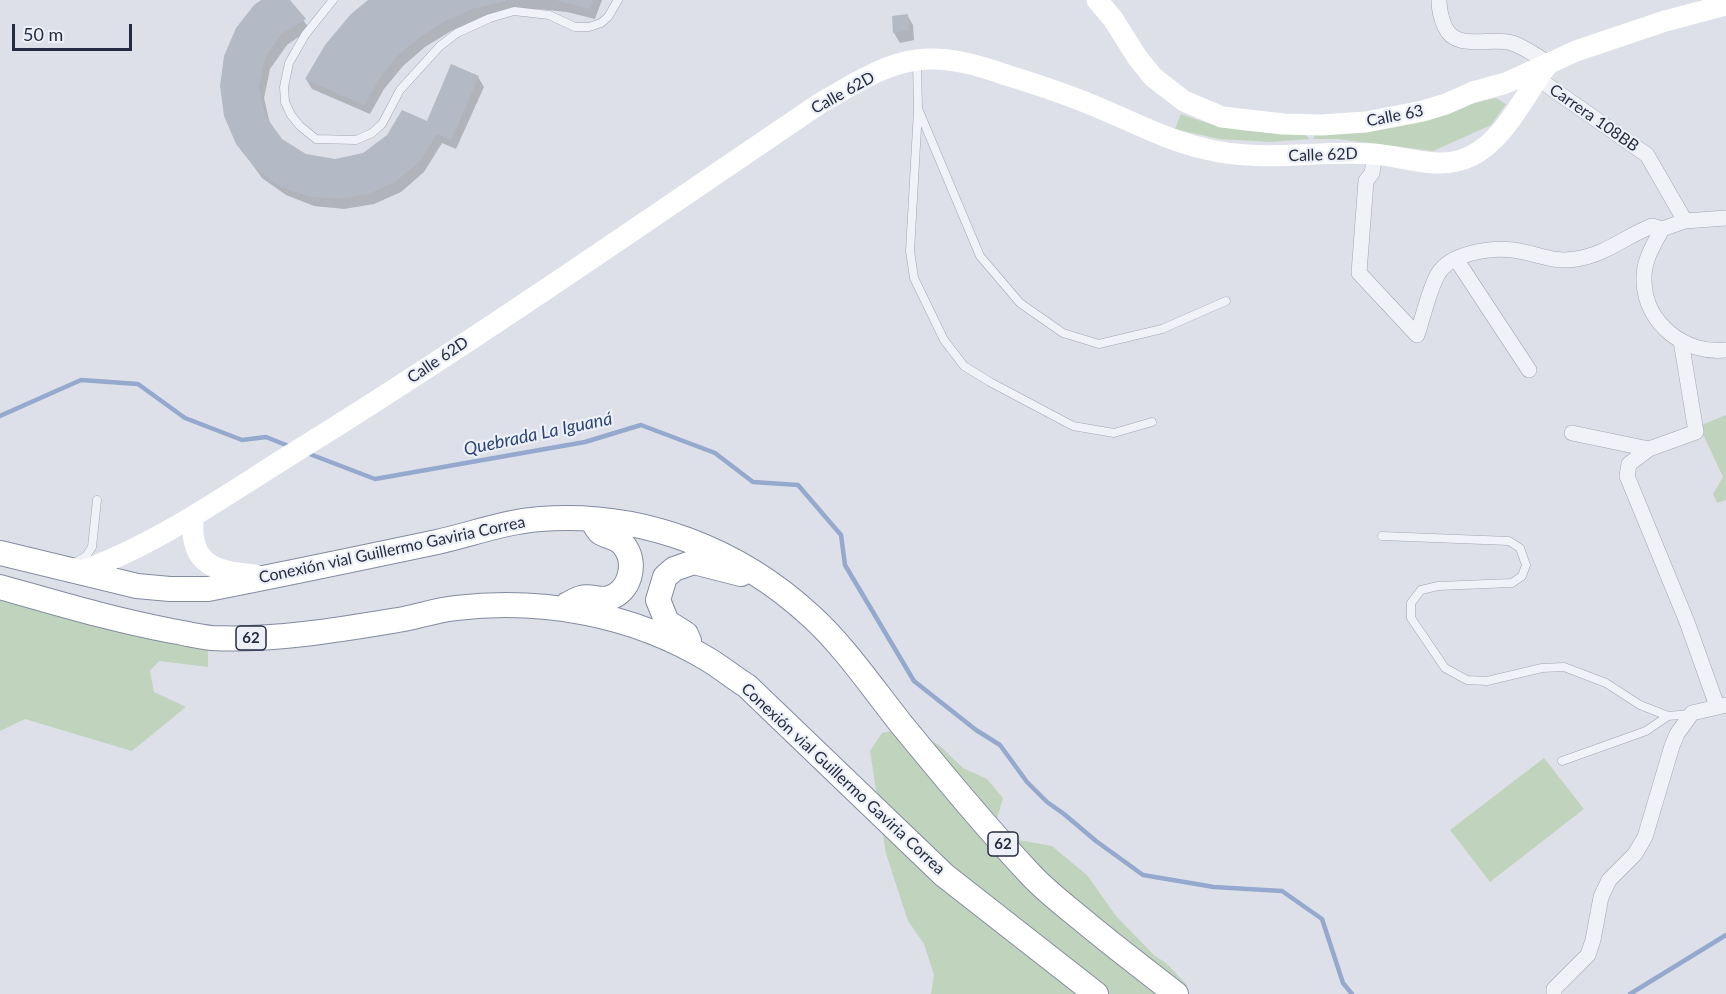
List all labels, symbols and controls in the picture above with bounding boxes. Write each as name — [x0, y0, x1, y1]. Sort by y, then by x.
scale bar — [15, 12, 135, 50]
text: 50 m — [23, 23, 63, 45]
street label: Calle 62D — [808, 68, 878, 118]
street label: Carrera 108BB — [1546, 80, 1642, 156]
street label: Calle 63 — [1365, 101, 1425, 131]
street label: Calle 62D — [1288, 144, 1358, 166]
street label: Calle 62D — [404, 333, 472, 387]
water label: Quebrada La Iguaná — [462, 408, 614, 460]
street label: Conexión vial Guillermo Gaviria Correa — [257, 512, 527, 588]
road number: 62 — [236, 626, 266, 650]
street label: Conexión vial Guillermo Gaviria Correa — [737, 679, 949, 879]
road number: 62 — [988, 832, 1018, 856]

